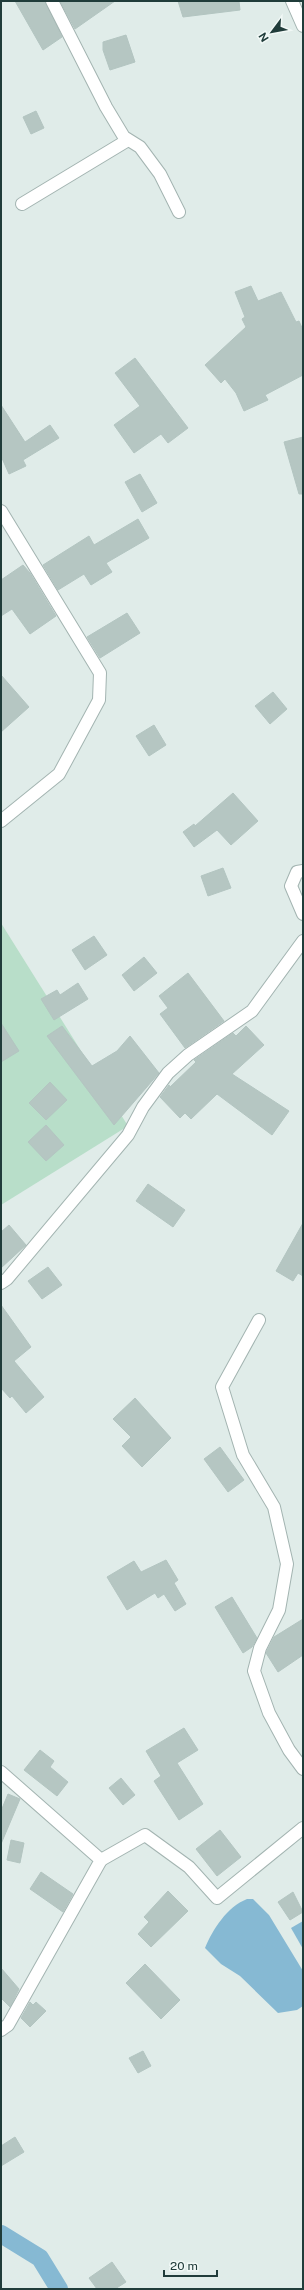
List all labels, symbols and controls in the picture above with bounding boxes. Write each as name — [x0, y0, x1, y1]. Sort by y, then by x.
north arrow — [252, 12, 292, 52]
text: N — [256, 30, 271, 44]
scale bar — [164, 2252, 217, 2278]
text: 20 m — [170, 2259, 198, 2273]

